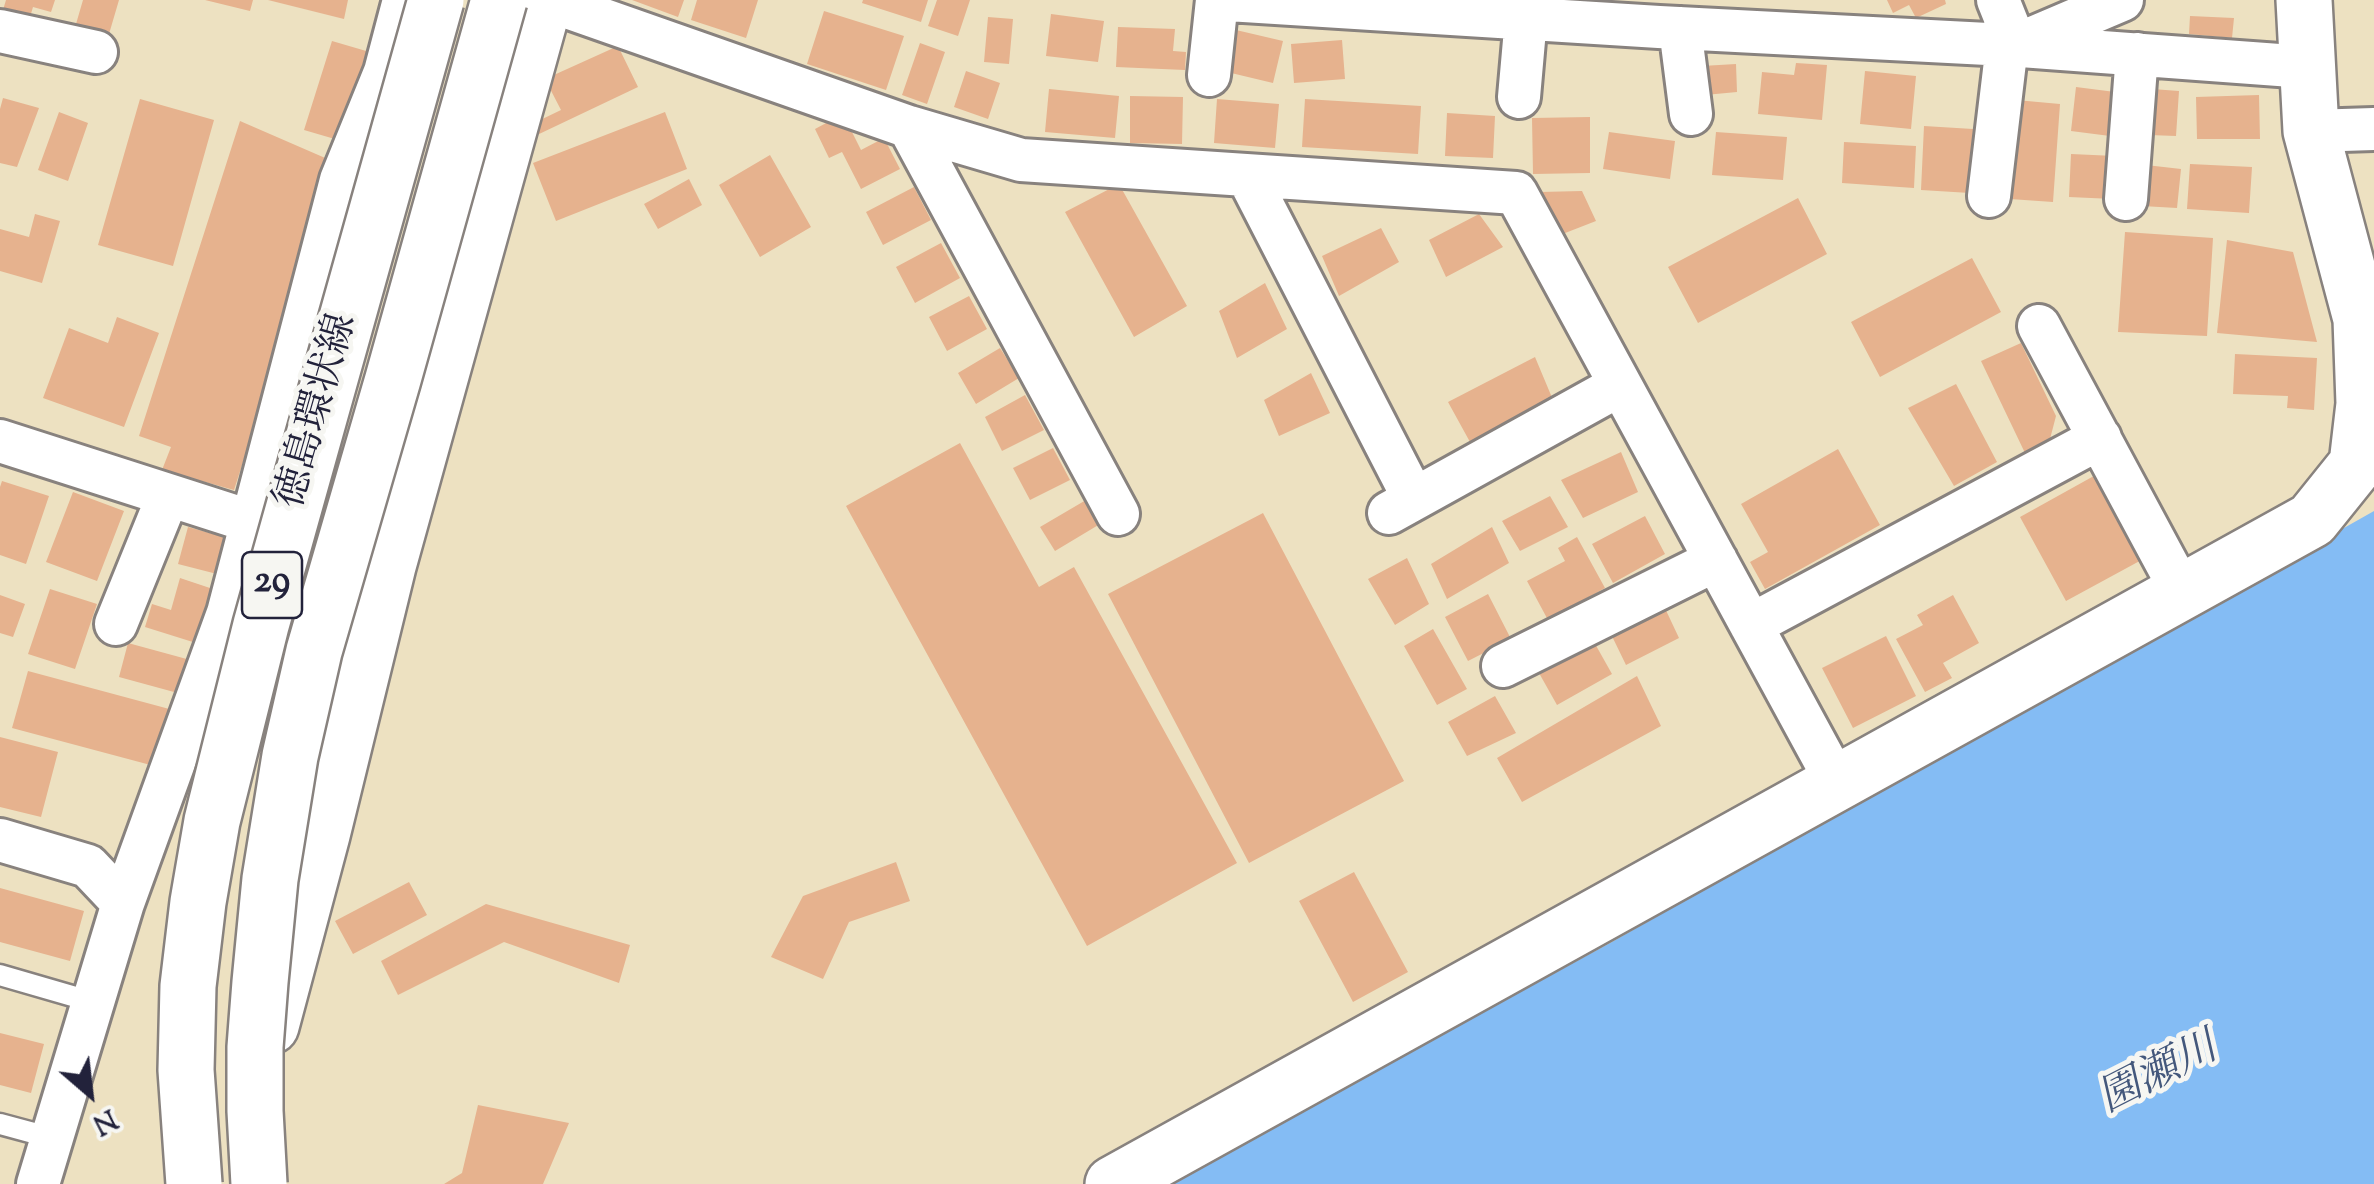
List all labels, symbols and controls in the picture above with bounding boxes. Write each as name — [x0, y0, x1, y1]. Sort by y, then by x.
street label: 徳島環状線 — [269, 309, 371, 515]
road number: 29 — [242, 552, 302, 618]
water label: 園瀬川 — [2092, 1026, 2228, 1128]
north arrow — [40, 1044, 140, 1144]
text: N — [85, 1098, 123, 1143]

